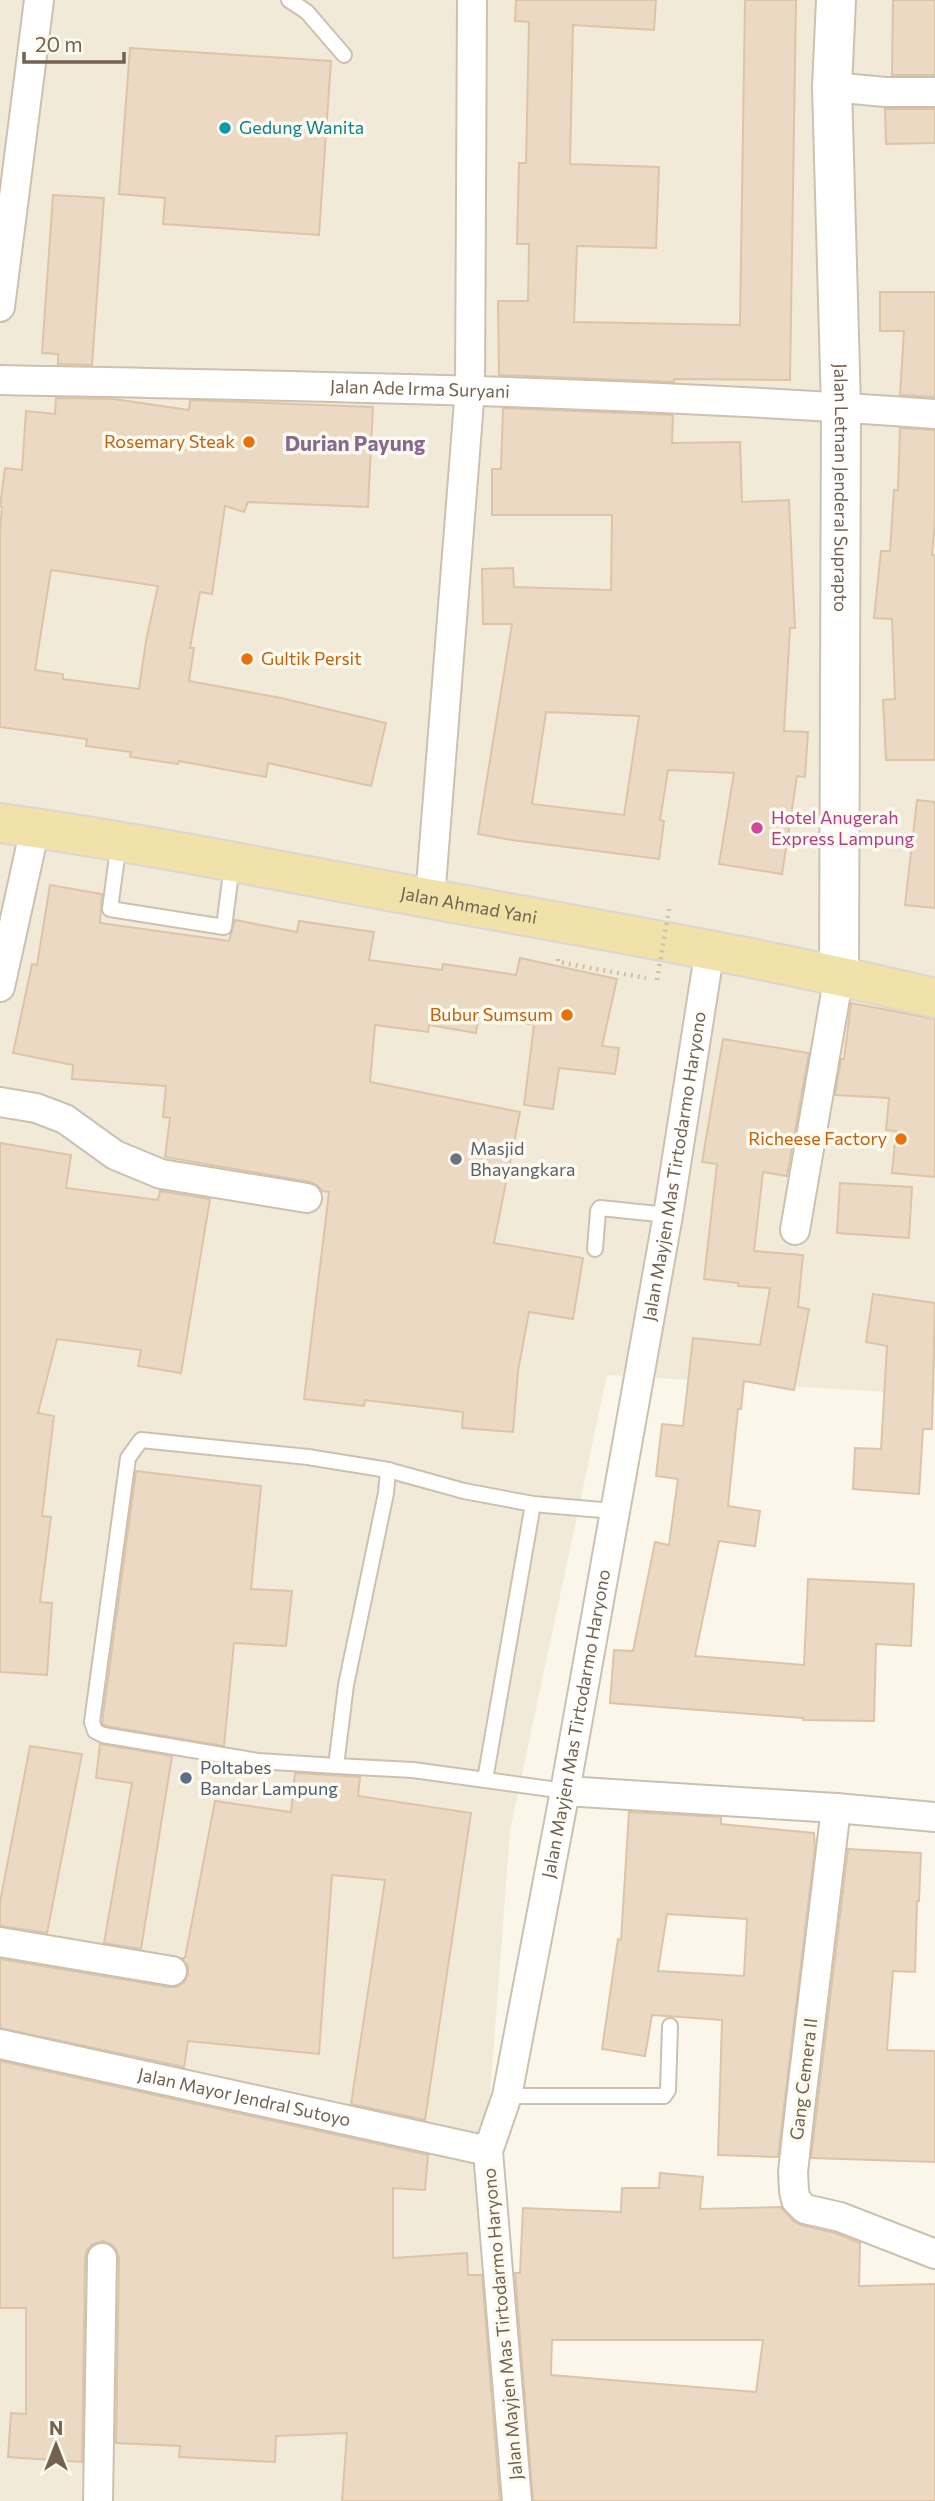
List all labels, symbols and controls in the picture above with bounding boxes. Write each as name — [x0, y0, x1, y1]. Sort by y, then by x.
scale bar — [24, 21, 124, 65]
text: 20 m — [35, 31, 83, 56]
place label: Gedung Wanita — [239, 116, 364, 138]
marker: Gedung Wanita — [217, 120, 233, 136]
street label: Jalan Letnan Jenderal Suprapto — [830, 363, 853, 612]
street label: Jalan Ade Irma Suryani — [330, 375, 510, 402]
place label: Rosemary Steak — [104, 430, 235, 452]
district label: Durian Payung — [285, 430, 426, 455]
marker: Rosemary Steak — [241, 434, 257, 450]
place label: Gultik Persit — [261, 647, 362, 669]
marker: Gultik Persit — [239, 651, 255, 667]
place label: Hotel Anugerah Express Lampung — [771, 806, 915, 849]
marker: Hotel Anugerah Express Lampung — [749, 820, 765, 836]
street label: Jalan Ahmad Yani — [399, 881, 539, 928]
place label: Bubur Sumsum — [430, 1003, 553, 1025]
marker: Bubur Sumsum — [559, 1007, 575, 1023]
street label: Jalan Mayjen Mas Tirtodarmo Haryono — [637, 1010, 710, 1323]
place label: Richeese Factory — [748, 1127, 887, 1149]
marker: Richeese Factory — [893, 1131, 909, 1147]
place label: Masjid Bhayangkara — [470, 1137, 575, 1180]
marker: Masjid Bhayangkara — [448, 1151, 464, 1167]
street label: Jalan Mayjen Mas Tirtodarmo Haryono — [537, 1568, 614, 1880]
place label: Poltabes Bandar Lampung — [200, 1756, 338, 1799]
marker: Poltabes Bandar Lampung — [178, 1770, 194, 1786]
street label: Gang Cemera II — [785, 2016, 821, 2141]
street label: Jalan Mayor Jendral Sutoyo — [136, 2063, 353, 2131]
street label: Jalan Mayjen Mas Tirtodarmo Haryono — [477, 2167, 527, 2481]
north arrow — [21, 2410, 91, 2480]
text: N — [49, 2416, 63, 2439]

